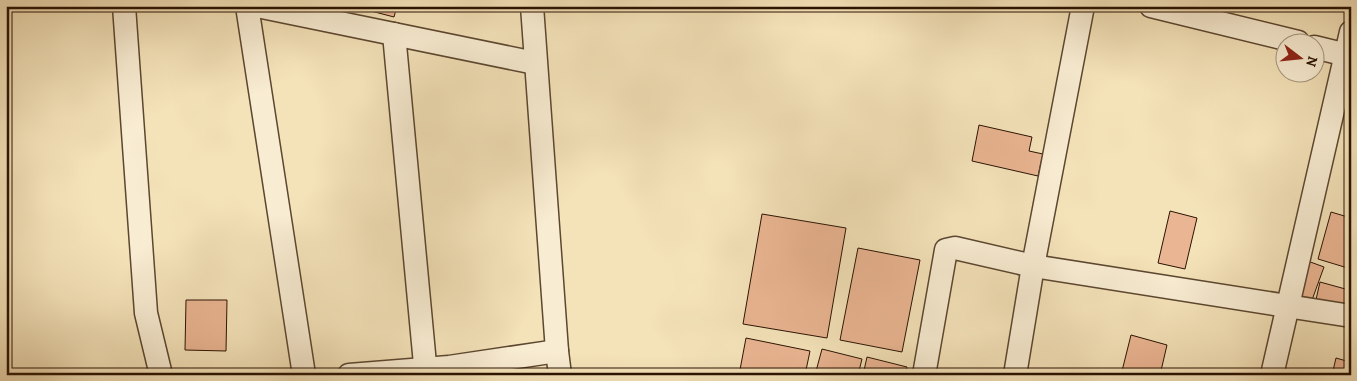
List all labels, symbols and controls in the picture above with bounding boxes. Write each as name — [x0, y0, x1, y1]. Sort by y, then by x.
north arrow — [1274, 32, 1324, 82]
text: N — [1301, 54, 1323, 69]

